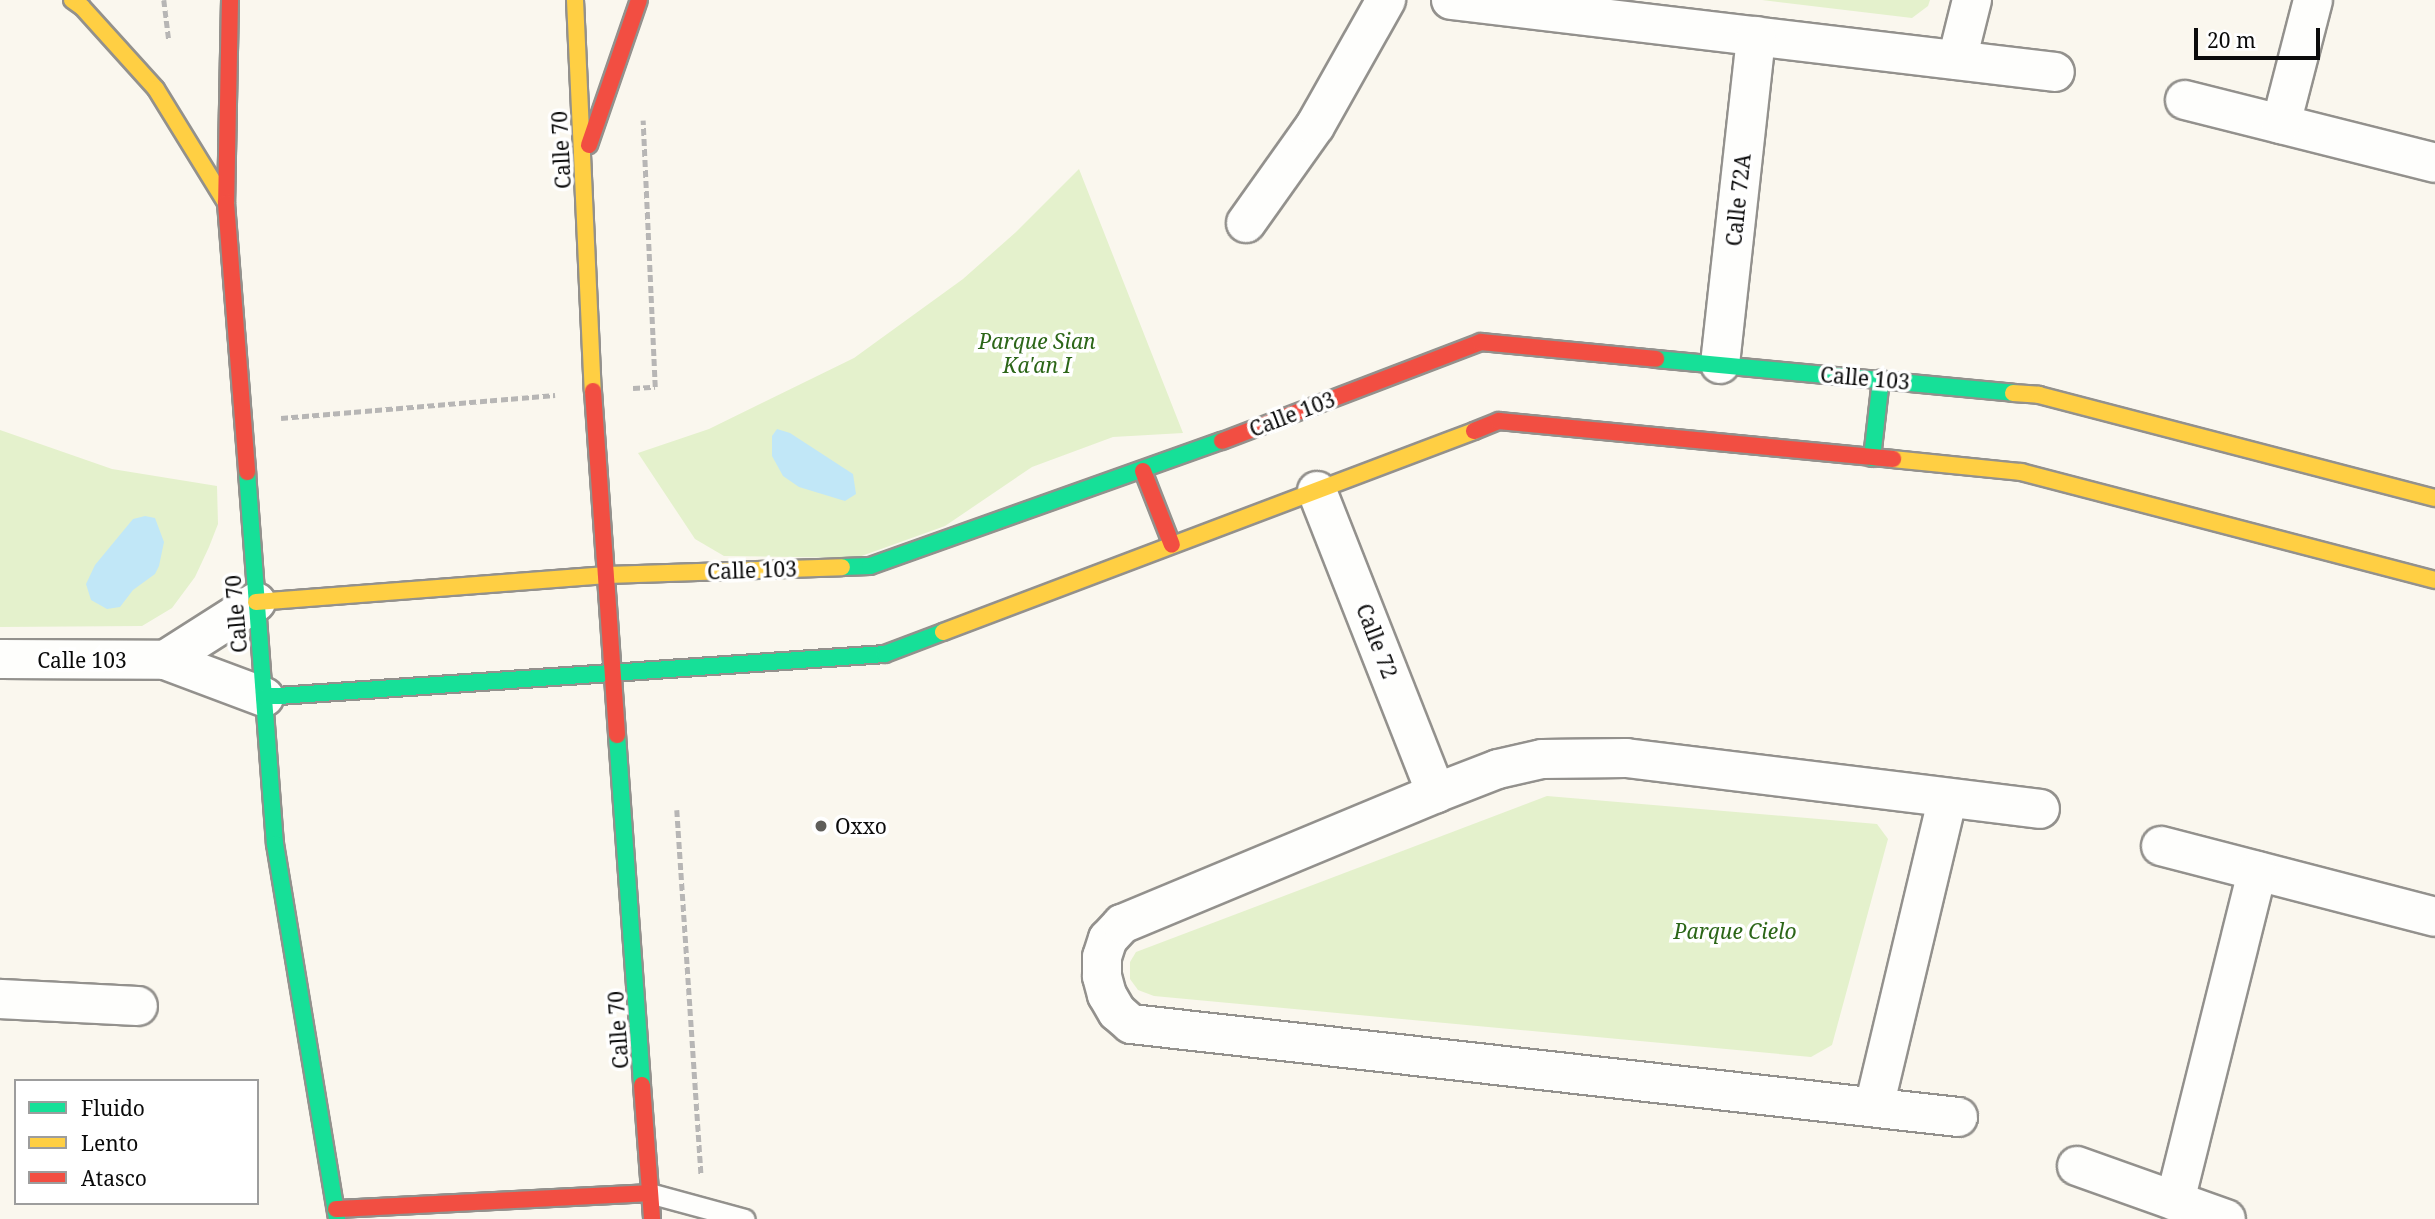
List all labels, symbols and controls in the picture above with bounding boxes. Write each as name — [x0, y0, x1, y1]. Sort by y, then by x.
scale bar — [2197, 14, 2323, 58]
text: 20 m — [2207, 26, 2256, 54]
street label: Calle 70 — [546, 110, 576, 190]
street label: Calle 72A — [1721, 153, 1755, 247]
park label: Parque Sian Ka'an I — [978, 328, 1096, 378]
street label: Calle 103 — [1819, 362, 1911, 394]
street label: Calle 103 — [1246, 386, 1338, 442]
street label: Calle 103 — [707, 556, 797, 584]
street label: Calle 70 — [220, 574, 252, 654]
street label: Calle 72 — [1351, 600, 1403, 682]
street label: Calle 103 — [37, 647, 127, 673]
place label: Oxxo — [835, 813, 887, 839]
marker: Oxxo — [813, 818, 829, 834]
park label: Parque Cielo — [1673, 918, 1797, 944]
street label: Calle 70 — [603, 990, 633, 1070]
legend — [14, 1079, 259, 1205]
text: Fluido — [81, 1094, 145, 1122]
text: Lento — [81, 1129, 138, 1157]
text: Atasco — [81, 1164, 147, 1192]

